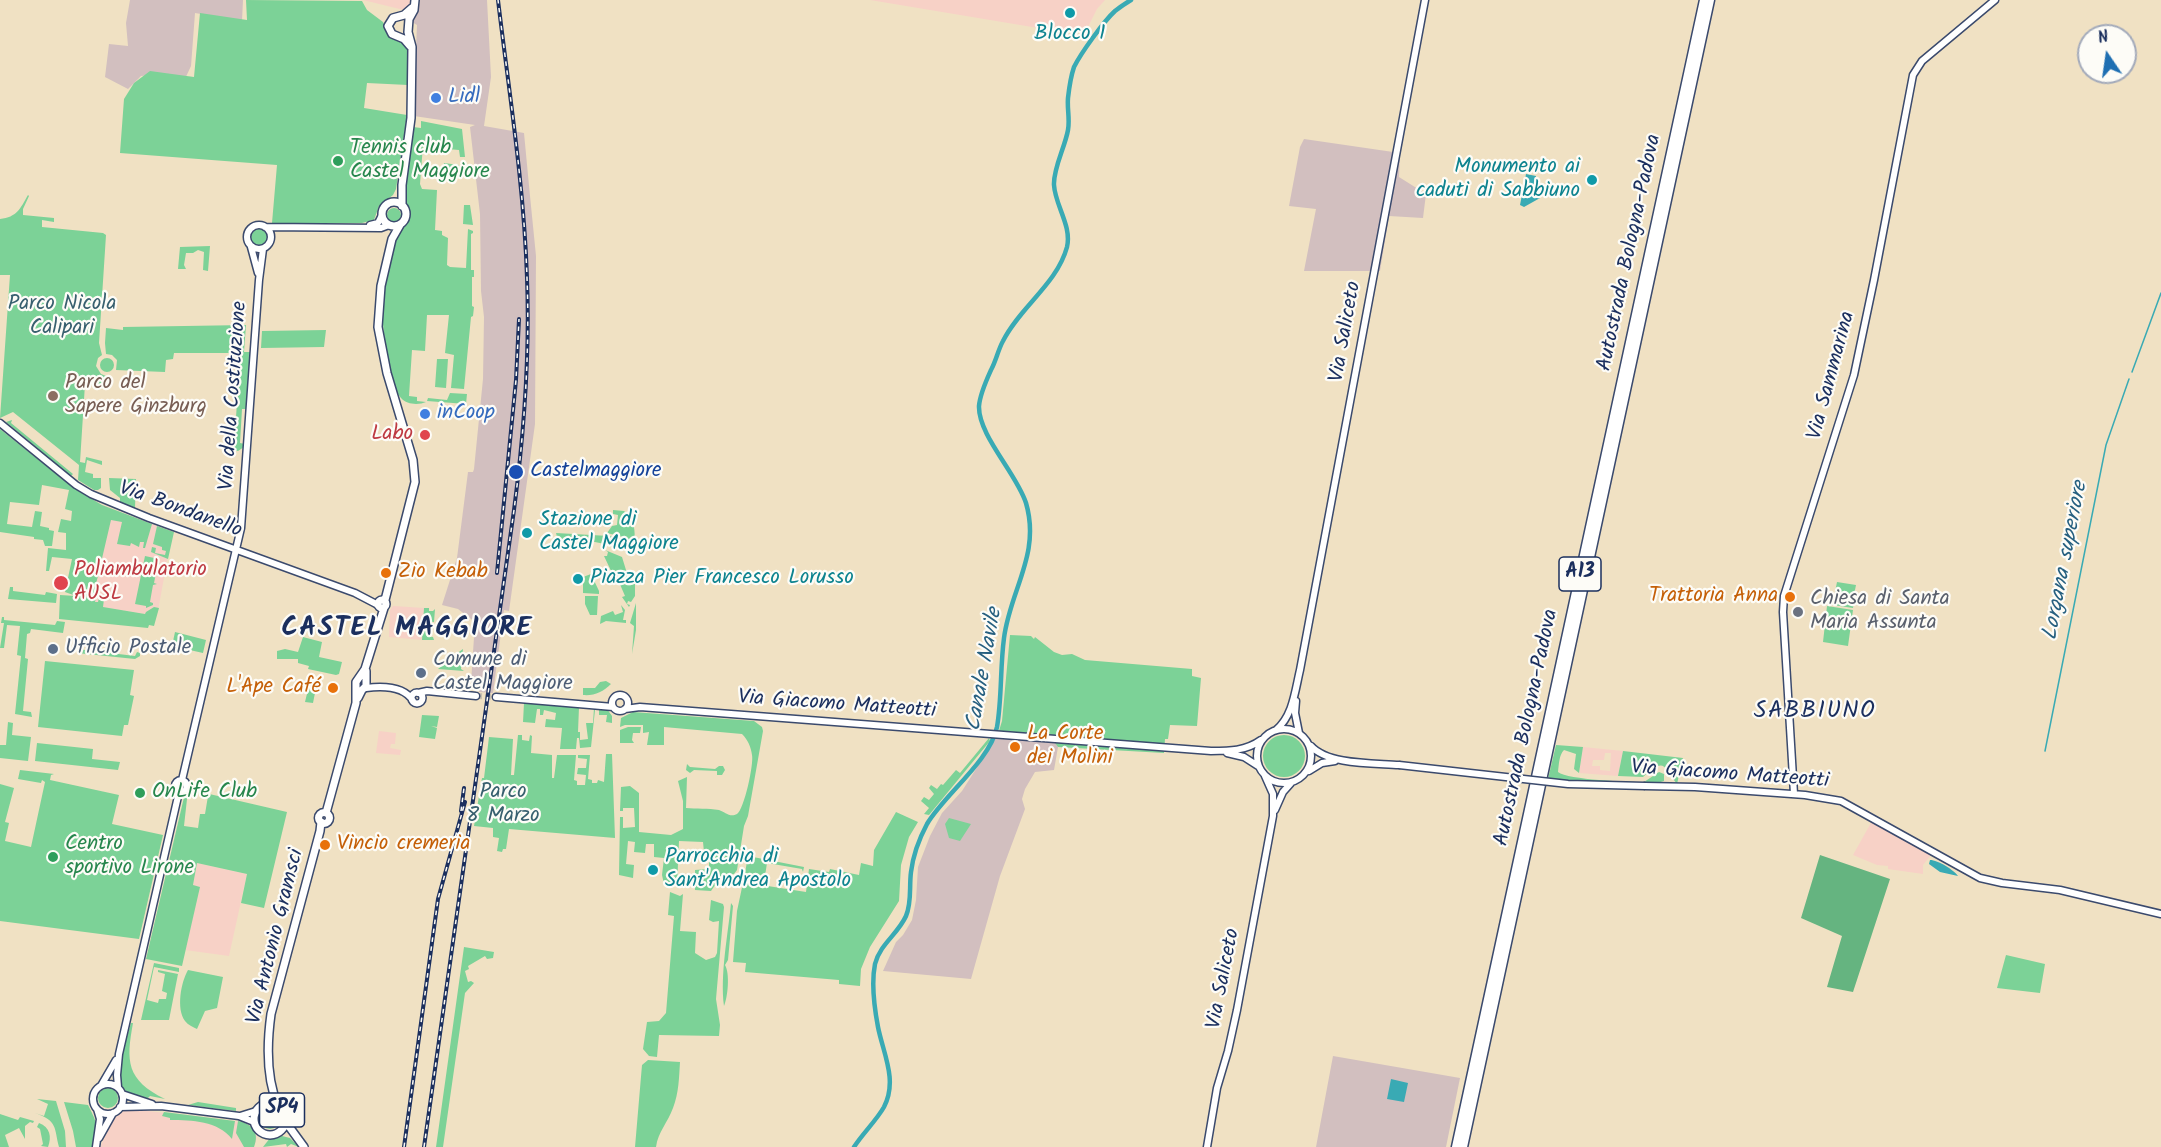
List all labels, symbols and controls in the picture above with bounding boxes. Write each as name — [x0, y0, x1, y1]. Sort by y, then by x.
marker: Blocco 1 — [1063, 6, 1077, 20]
place label: Blocco 1 — [1034, 22, 1106, 48]
north arrow — [2077, 24, 2137, 84]
text: N — [2096, 25, 2111, 51]
place label: Lidl — [448, 85, 480, 111]
marker: Lidl — [429, 91, 443, 105]
street label: Autostrada Bologna-Padova — [1594, 132, 1668, 374]
place label: Tennis club Castel Maggiore — [350, 136, 490, 186]
marker: Tennis club Castel Maggiore — [331, 154, 345, 168]
place label: Monumento ai caduti di Sabbiuno — [1416, 155, 1580, 205]
marker: Monumento ai caduti di Sabbiuno — [1585, 173, 1599, 187]
street label: Via Saliceto — [1326, 280, 1368, 384]
park label: Parco Nicola Calipari — [8, 292, 116, 342]
street label: Via della Costituzione — [216, 300, 254, 492]
street label: Via Sammarina — [1804, 309, 1862, 443]
place label: Parco del Sapere Ginzburg — [65, 371, 207, 421]
marker: Parco del Sapere Ginzburg — [46, 389, 60, 403]
place label: inCoop — [437, 401, 495, 427]
marker: inCoop — [418, 407, 432, 421]
place label: Labo — [371, 422, 413, 448]
marker: Labo — [418, 428, 432, 442]
place label: Castelmaggiore — [530, 459, 662, 485]
marker: Castelmaggiore — [507, 463, 525, 481]
street label: Via Bondanello — [115, 477, 245, 545]
water label: Lorgana superiore — [2039, 479, 2095, 643]
place label: Stazione di Castel Maggiore — [539, 508, 679, 558]
marker: Stazione di Castel Maggiore — [520, 526, 534, 540]
road number: A13 — [1559, 557, 1601, 591]
place label: Poliambulatorio AUSL — [74, 558, 207, 608]
place label: Zio Kebab — [398, 560, 488, 586]
marker: Zio Kebab — [379, 566, 393, 580]
place label: Piazza Pier Francesco Lorusso — [590, 566, 854, 592]
marker: Piazza Pier Francesco Lorusso — [571, 572, 585, 586]
marker: Poliambulatorio AUSL — [52, 574, 70, 592]
place label: Trattoria Anna — [1649, 584, 1778, 610]
place label: Chiesa di Santa Maria Assunta — [1810, 587, 1950, 637]
marker: Trattoria Anna — [1783, 590, 1797, 604]
marker: Chiesa di Santa Maria Assunta — [1791, 605, 1805, 619]
water label: Canale Navile — [962, 606, 1010, 734]
street label: Autostrada Bologna-Padova — [1491, 607, 1565, 849]
district label: CASTEL MAGGIORE — [281, 614, 533, 646]
place label: Ufficio Postale — [65, 636, 191, 662]
marker: Ufficio Postale — [46, 642, 60, 656]
place label: Comune di Castel Maggiore — [433, 648, 573, 698]
marker: Comune di Castel Maggiore — [414, 666, 428, 680]
place label: L'Ape Café — [226, 675, 321, 701]
marker: L'Ape Café — [326, 681, 340, 695]
street label: Via Giacomo Matteotti — [737, 687, 937, 725]
district label: SABBIUNO — [1754, 699, 1876, 727]
place label: La Corte dei Molini — [1027, 722, 1113, 772]
marker: La Corte dei Molini — [1008, 740, 1022, 754]
street label: Via Giacomo Matteotti — [1630, 757, 1830, 795]
place label: OnLife Club — [152, 780, 257, 806]
park label: Parco 8 Marzo — [466, 780, 540, 830]
marker: OnLife Club — [133, 786, 147, 800]
place label: Centro sportivo Lirone — [65, 832, 194, 882]
place label: Vincio cremeria — [337, 832, 470, 858]
marker: Vincio cremeria — [318, 838, 332, 852]
place label: Parrocchia di Sant'Andrea Apostolo — [665, 845, 851, 895]
street label: Via Antonio Gramsci — [243, 847, 311, 1027]
marker: Centro sportivo Lirone — [46, 850, 60, 864]
marker: Parrocchia di Sant'Andrea Apostolo — [646, 863, 660, 877]
street label: Via Saliceto — [1203, 927, 1247, 1031]
road number: SP4 — [260, 1093, 304, 1127]

